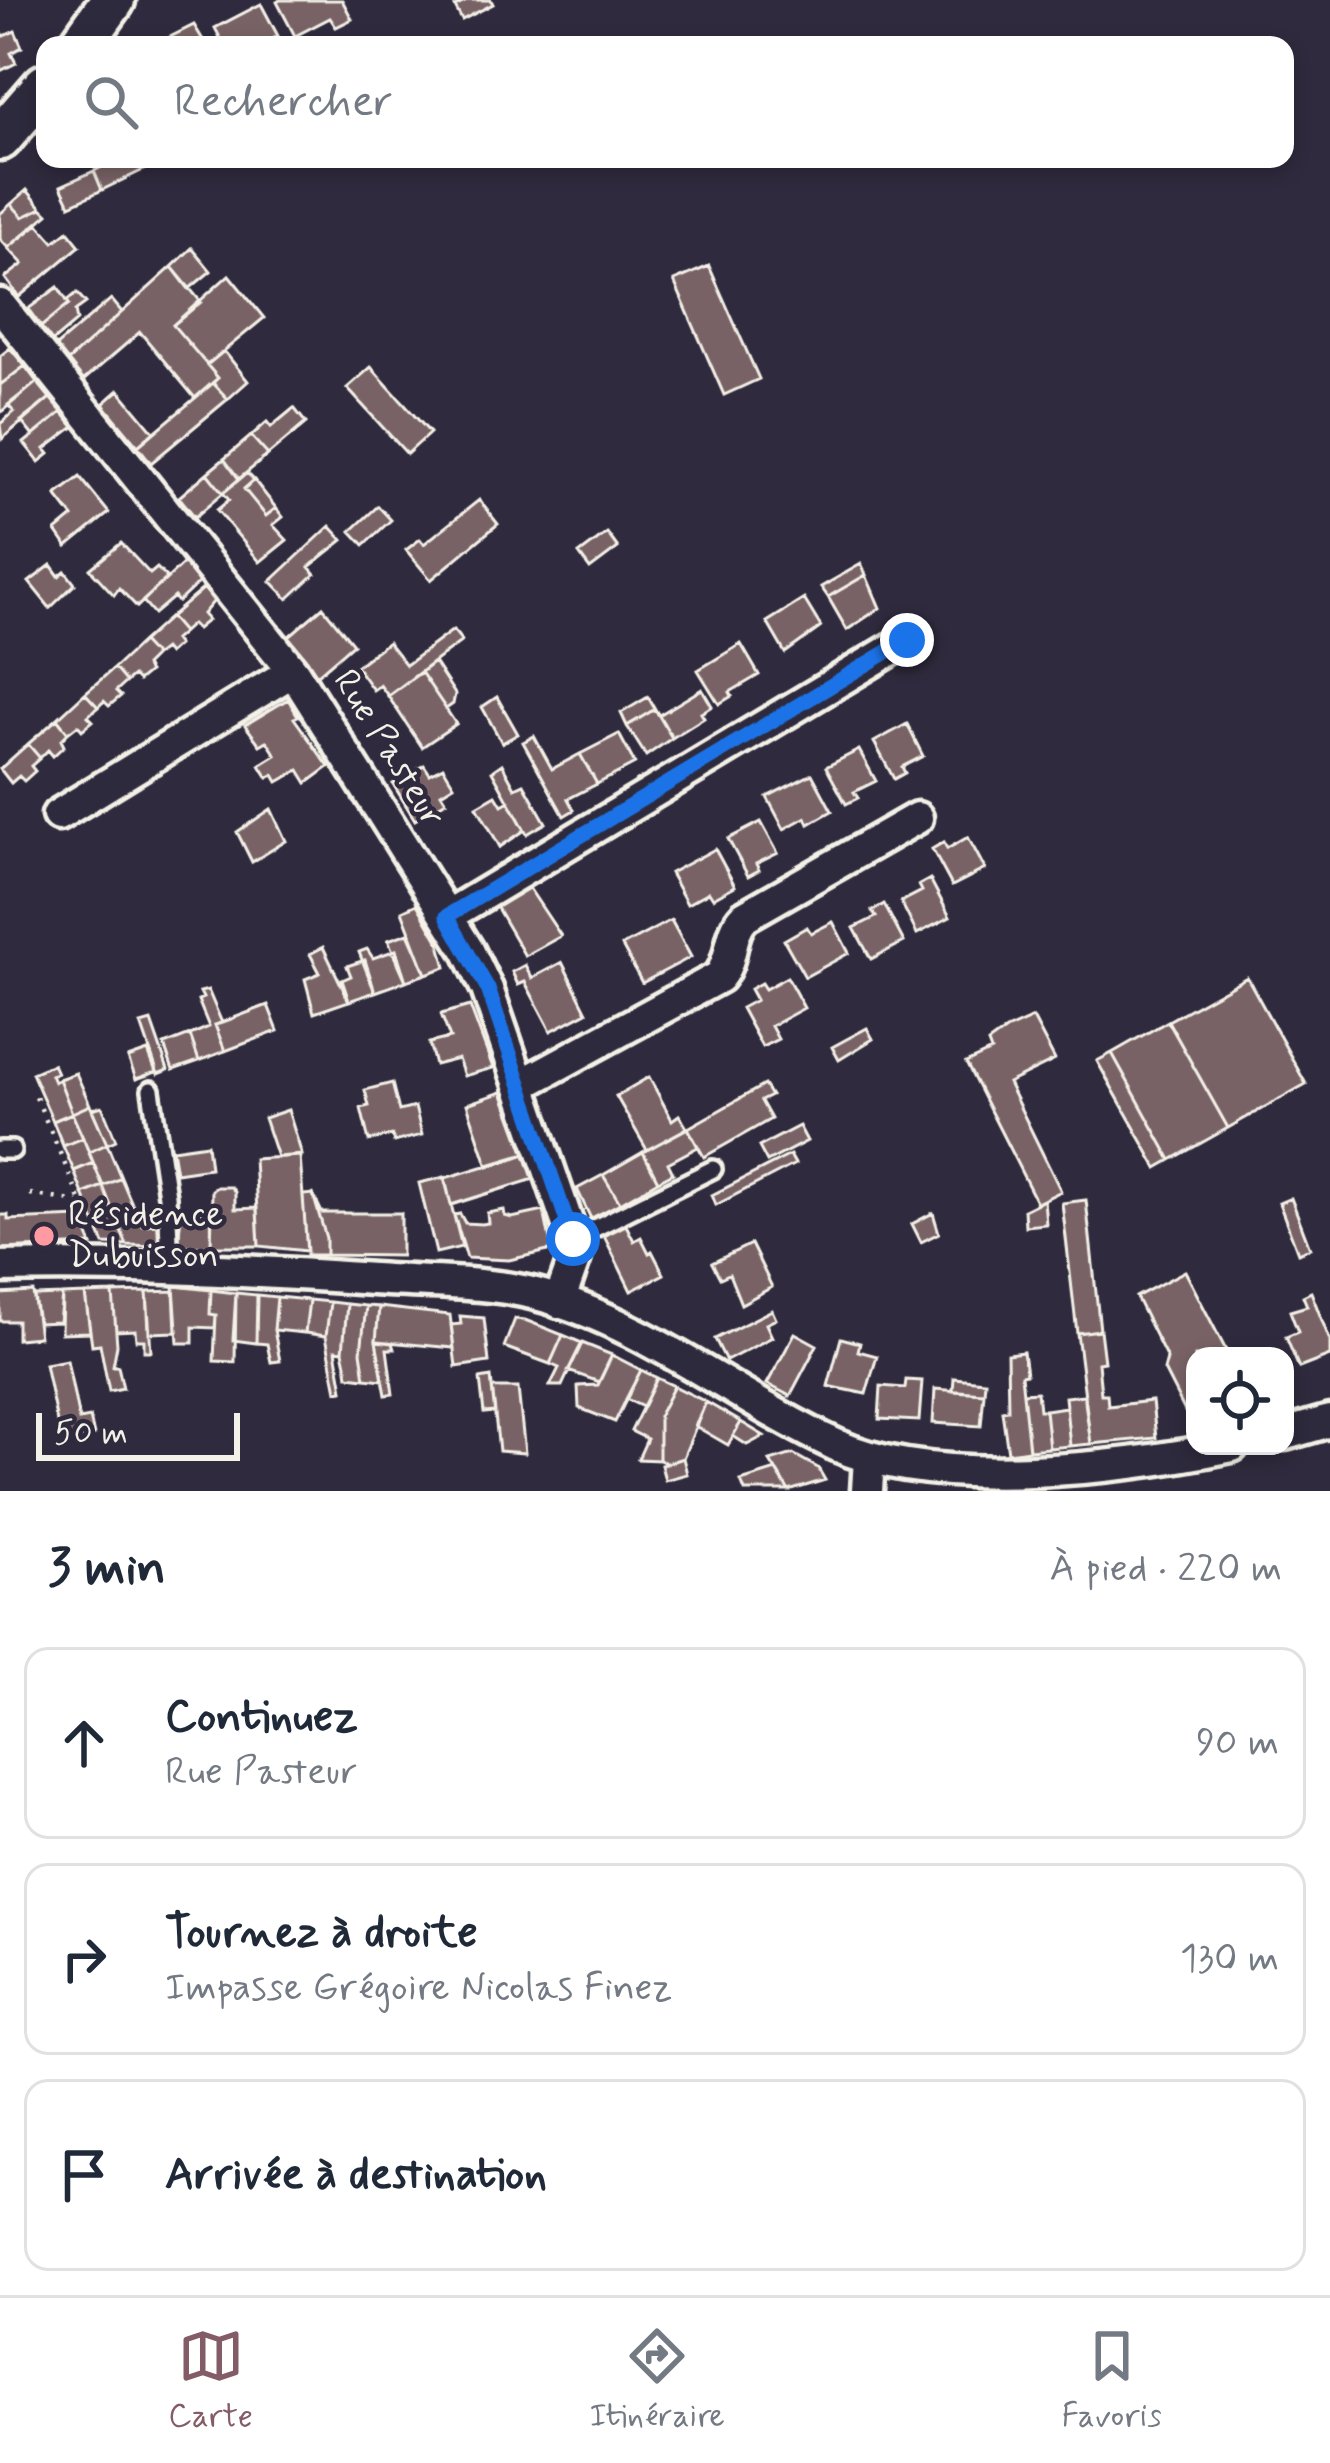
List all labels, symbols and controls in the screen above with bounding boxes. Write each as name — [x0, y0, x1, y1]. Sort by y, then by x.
search box — [36, 36, 1294, 168]
icon: search — [78, 69, 144, 135]
text: Rechercher — [174, 73, 393, 132]
route end — [880, 613, 934, 667]
street label: Rue Pasteur — [321, 661, 455, 837]
place label: Résidence Dubuisson — [68, 1192, 223, 1280]
route start — [546, 1212, 600, 1266]
marker: Résidence Dubuisson — [31, 1223, 57, 1249]
map controls — [1186, 1347, 1294, 1455]
button: locate — [1186, 1347, 1294, 1455]
scale bar — [36, 1407, 240, 1460]
text: 50 m — [54, 1412, 128, 1456]
text: 3 min — [48, 1536, 166, 1602]
text: À pied · 220 m — [1050, 1544, 1282, 1595]
text: Continuez — [165, 1688, 358, 1747]
icon: ahead — [51, 1710, 117, 1776]
text: 90 m — [1196, 1718, 1279, 1769]
text: Rue Pasteur — [165, 1747, 358, 1798]
text: Tournez à droite — [165, 1904, 478, 1963]
icon: right — [51, 1926, 117, 1992]
text: 130 m — [1180, 1934, 1279, 1985]
text: Impasse Grégoire Nicolas Finez — [165, 1963, 672, 2014]
icon: arrive — [51, 2142, 117, 2208]
text: Arrivée à destination — [165, 2146, 547, 2205]
tab: Carte — [168, 2323, 253, 2439]
tab: Itinéraire — [589, 2323, 725, 2439]
tab: Favoris — [1062, 2323, 1162, 2439]

